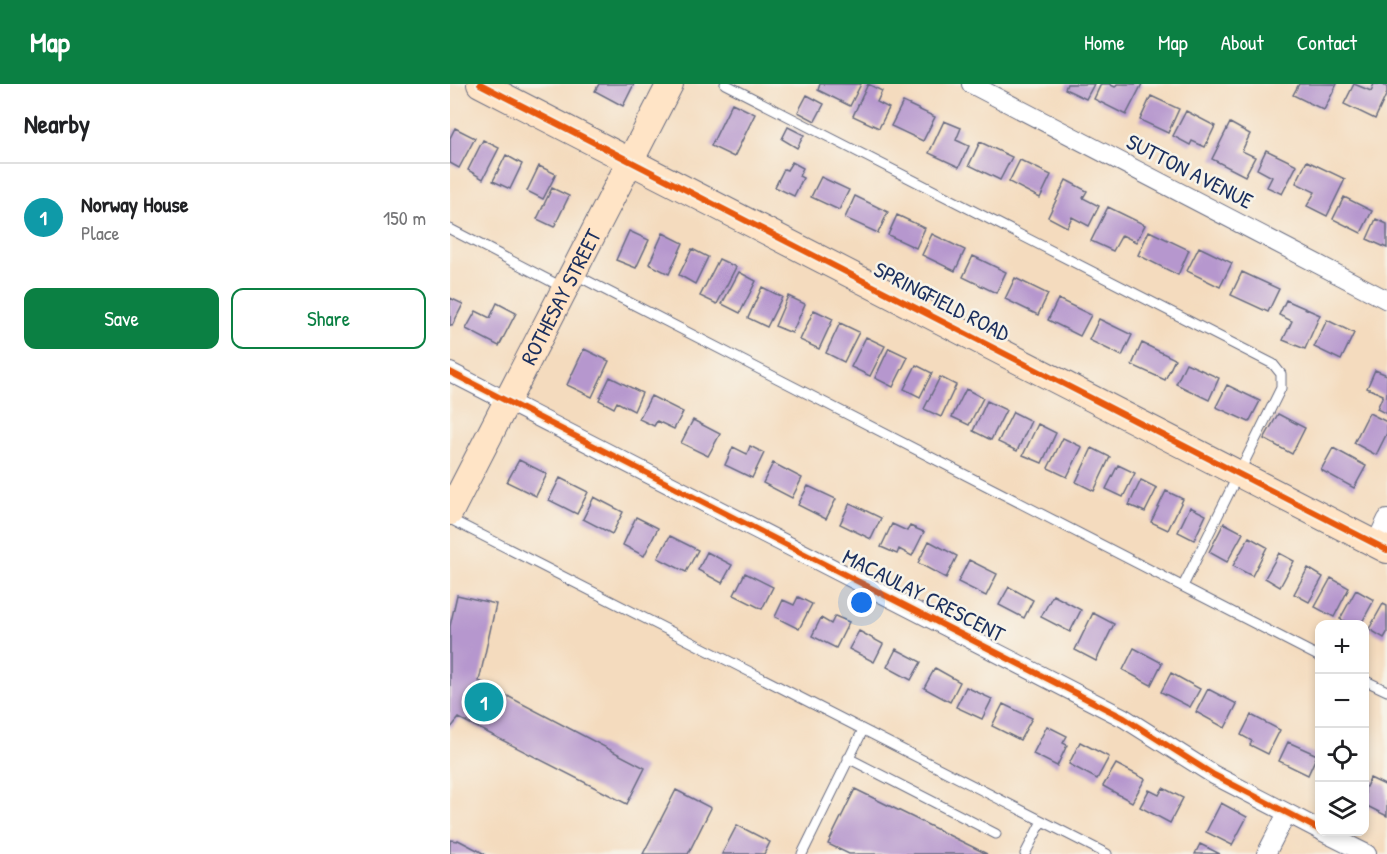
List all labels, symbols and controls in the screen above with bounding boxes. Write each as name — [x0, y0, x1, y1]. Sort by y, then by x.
text: Map — [30, 23, 70, 61]
text: Home — [1084, 28, 1125, 57]
text: Map — [1158, 28, 1188, 57]
text: About — [1221, 28, 1264, 57]
text: Contact — [1297, 28, 1357, 57]
text: Nearby — [24, 106, 90, 141]
street label: SUTTON AVENUE — [1122, 126, 1259, 216]
text: Norway House — [81, 189, 188, 219]
text: 1 — [40, 204, 47, 231]
text: 150 m — [383, 204, 426, 231]
text: Place — [81, 219, 120, 246]
street label: ROTHESAY STREET — [513, 223, 608, 370]
street label: SPRINGFIELD ROAD — [869, 254, 1015, 348]
button: Save — [24, 288, 219, 349]
button: Share — [231, 288, 426, 349]
street label: MACAULAY CRESCENT — [838, 541, 1011, 649]
your location — [847, 588, 876, 617]
map controls — [1315, 620, 1369, 836]
button: + — [1315, 620, 1369, 674]
button: − — [1315, 674, 1369, 728]
pin: 1 — [465, 680, 504, 724]
button: locate — [1315, 728, 1369, 782]
button: layers — [1315, 782, 1369, 836]

